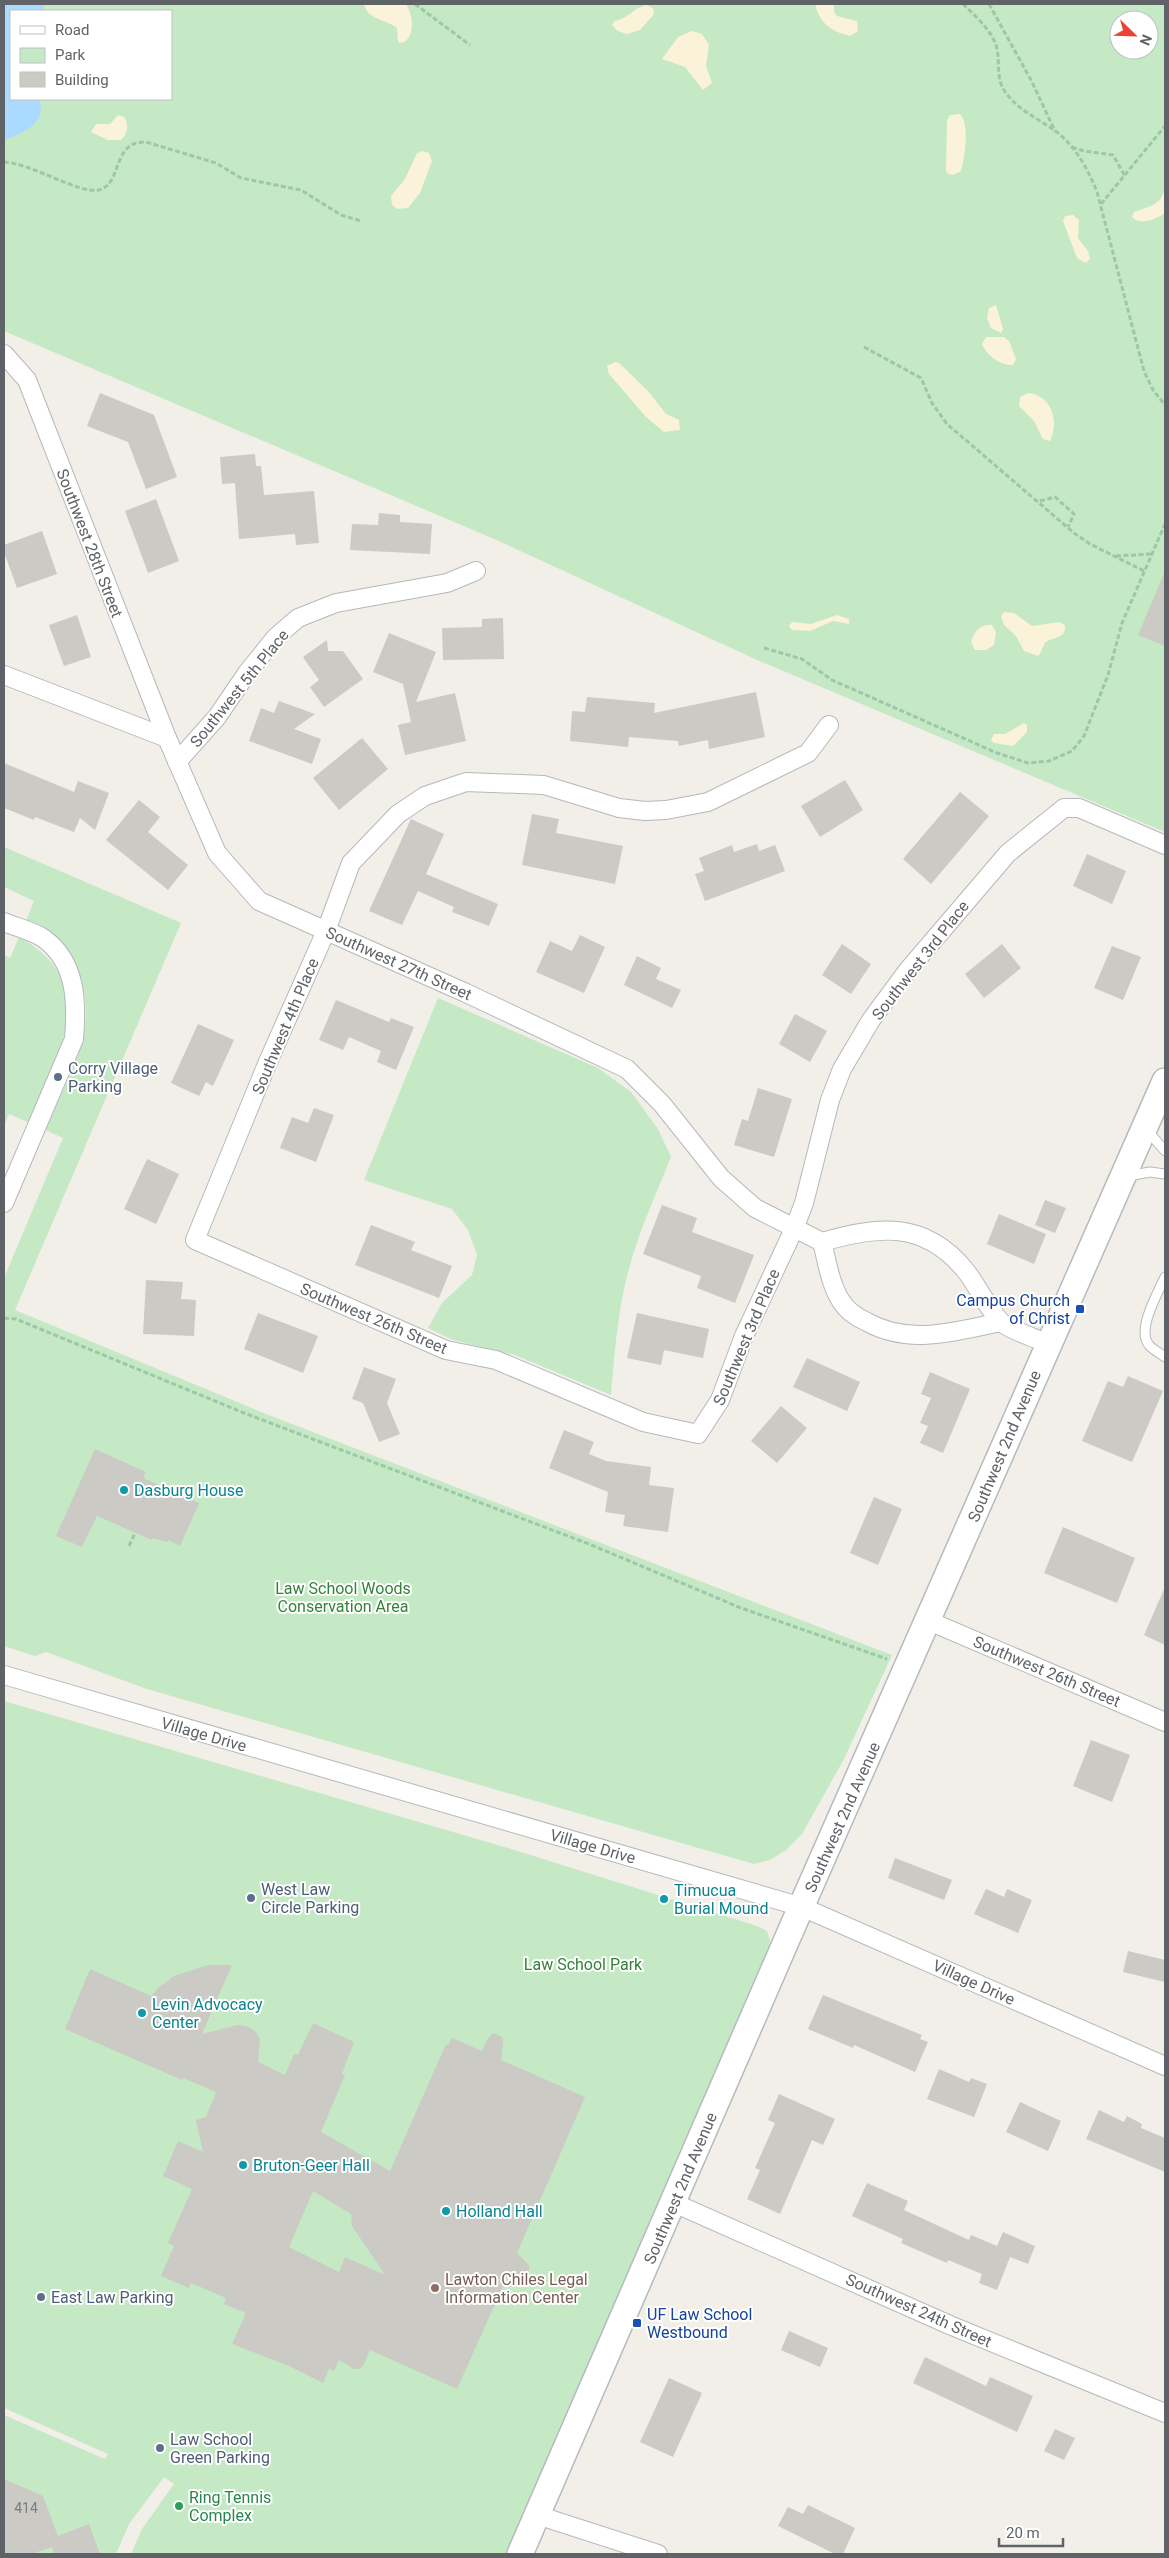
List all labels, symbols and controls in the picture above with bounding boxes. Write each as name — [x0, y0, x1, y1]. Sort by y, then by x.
legend — [10, 10, 172, 100]
north arrow — [1109, 10, 1159, 60]
text: Road — [55, 21, 89, 39]
text: N — [1137, 32, 1155, 48]
text: Park — [55, 46, 86, 64]
text: Building — [55, 71, 109, 89]
street label: Southwest 28th Street — [52, 466, 127, 620]
street label: Southwest 5th Place — [186, 626, 293, 751]
street label: Southwest 3rd Place — [868, 897, 973, 1024]
street label: Southwest 27th Street — [323, 923, 475, 1004]
street label: Southwest 4th Place — [248, 955, 323, 1097]
place label: Corry Village Parking — [68, 1059, 158, 1096]
marker: Corry Village Parking — [52, 1071, 64, 1083]
street label: Southwest 3rd Place — [709, 1266, 784, 1408]
street label: Southwest 26th Street — [298, 1279, 450, 1358]
place label: Campus Church of Christ — [956, 1291, 1070, 1328]
marker: Campus Church of Christ — [1074, 1303, 1086, 1315]
street label: Southwest 2nd Avenue — [964, 1368, 1045, 1525]
place label: Dasburg House — [134, 1481, 244, 1500]
marker: Dasburg House — [118, 1484, 130, 1496]
park label: Law School Woods Conservation Area — [275, 1579, 411, 1616]
street label: Southwest 26th Street — [971, 1632, 1123, 1711]
street label: Village Drive — [159, 1713, 249, 1756]
street label: Southwest 2nd Avenue — [801, 1739, 884, 1895]
street label: Village Drive — [548, 1825, 638, 1868]
place label: West Law Circle Parking — [261, 1880, 359, 1917]
place label: Timucua Burial Mound — [674, 1881, 768, 1918]
marker: West Law Circle Parking — [245, 1892, 257, 1904]
marker: Timucua Burial Mound — [658, 1893, 670, 1905]
park label: Law School Park — [524, 1955, 643, 1974]
street label: Village Drive — [930, 1956, 1018, 2009]
place label: Levin Advocacy Center — [152, 1995, 263, 2032]
marker: Levin Advocacy Center — [136, 2007, 148, 2019]
street label: Southwest 2nd Avenue — [640, 2110, 721, 2267]
place label: Bruton-Geer Hall — [253, 2156, 370, 2175]
marker: Bruton-Geer Hall — [237, 2159, 249, 2171]
place label: Holland Hall — [456, 2202, 543, 2221]
marker: Holland Hall — [440, 2205, 452, 2217]
place label: Lawton Chiles Legal Information Center — [445, 2270, 588, 2307]
street label: Southwest 24th Street — [843, 2270, 995, 2351]
marker: Lawton Chiles Legal Information Center — [429, 2282, 441, 2294]
place label: East Law Parking — [51, 2288, 174, 2307]
marker: East Law Parking — [35, 2291, 47, 2303]
place label: UF Law School Westbound — [647, 2305, 752, 2342]
marker: UF Law School Westbound — [631, 2317, 643, 2329]
place label: Law School Green Parking — [170, 2430, 270, 2467]
marker: Law School Green Parking — [154, 2442, 166, 2454]
place label: Ring Tennis Complex — [189, 2488, 271, 2525]
house number: 414 — [14, 2500, 38, 2516]
marker: Ring Tennis Complex — [173, 2500, 185, 2512]
scale bar — [999, 2516, 1063, 2548]
text: 20 m — [1006, 2524, 1040, 2542]

